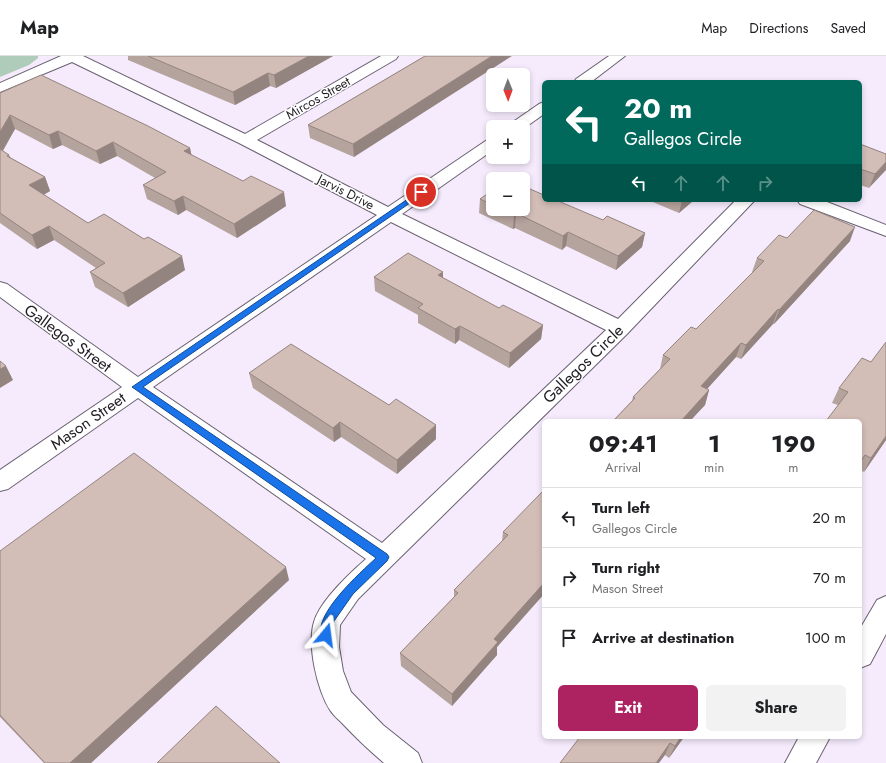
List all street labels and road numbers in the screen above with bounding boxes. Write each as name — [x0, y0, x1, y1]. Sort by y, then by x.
street label: Mircos Street — [282, 71, 355, 124]
street label: Jarvis Drive — [313, 169, 378, 215]
street label: Gallegos Street — [20, 298, 117, 378]
street label: Gallegos Circle — [537, 319, 629, 409]
street label: Mason Street — [46, 386, 130, 455]

